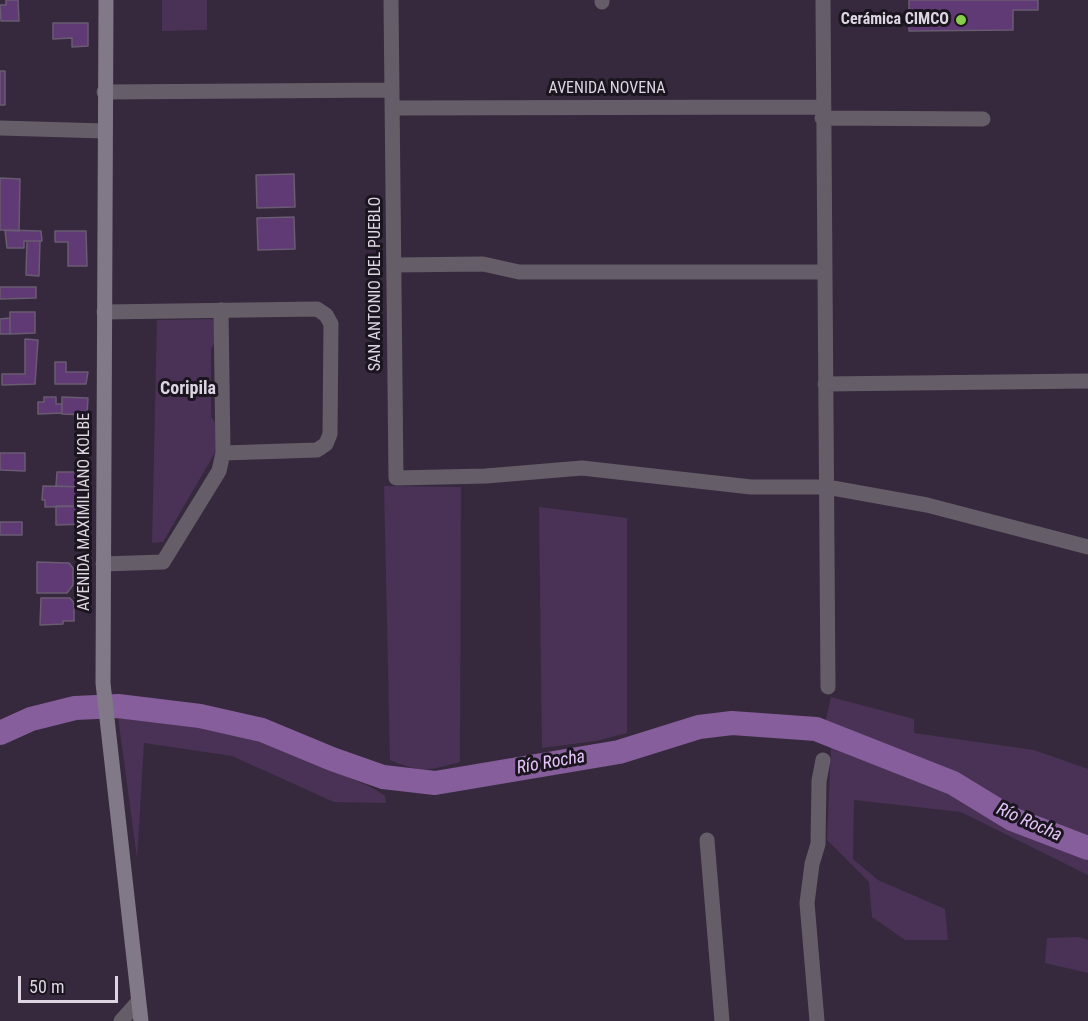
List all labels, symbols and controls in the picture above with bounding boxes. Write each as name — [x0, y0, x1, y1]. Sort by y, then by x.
place label: Cerámica CIMCO — [841, 10, 949, 30]
marker: Cerámica CIMCO — [954, 13, 968, 27]
street label: AVENIDA NOVENA — [549, 79, 665, 99]
street label: SAN ANTONIO DEL PUEBLO — [366, 197, 386, 371]
district label: Coripila — [160, 378, 216, 400]
street label: AVENIDA MAXIMILIANO KOLBE — [75, 413, 95, 611]
water label: Río Rocha — [515, 746, 587, 780]
water label: Río Rocha — [993, 799, 1065, 847]
scale bar — [21, 964, 122, 1002]
text: 50 m — [29, 976, 64, 997]

